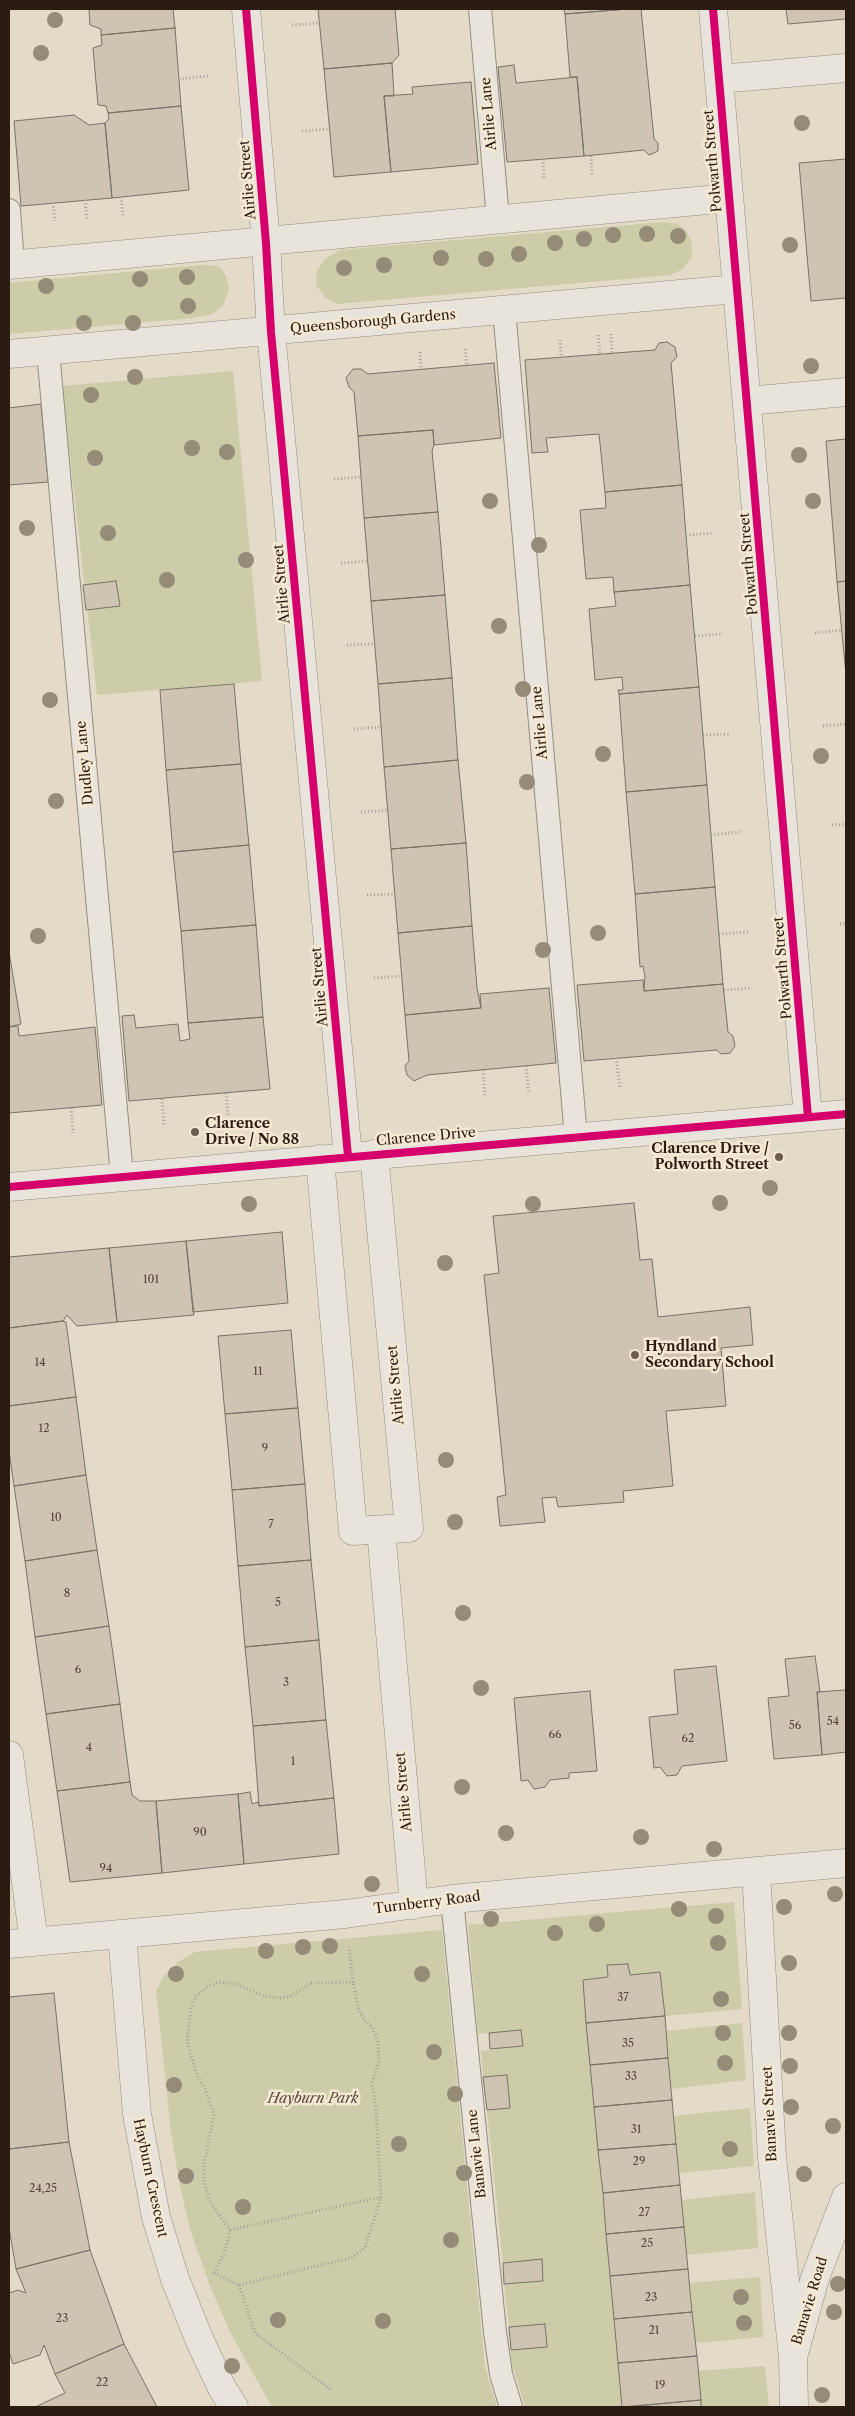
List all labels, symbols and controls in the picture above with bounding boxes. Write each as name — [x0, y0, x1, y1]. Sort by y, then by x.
street label: Airlie Lane — [477, 77, 501, 151]
street label: Polwarth Street — [700, 109, 726, 213]
street label: Airlie Street — [236, 139, 260, 221]
street label: Queensborough Gardens — [289, 306, 457, 338]
street label: Polwarth Street — [736, 512, 762, 616]
street label: Airlie Street — [270, 543, 294, 625]
street label: Airlie Lane — [528, 686, 552, 760]
street label: Dudley Lane — [73, 720, 97, 806]
street label: Polwarth Street — [770, 916, 796, 1020]
street label: Airlie Street — [308, 946, 332, 1028]
place label: Clarence Drive / No 88 — [205, 1116, 299, 1148]
street label: Clarence Drive — [375, 1124, 477, 1150]
marker: Clarence Drive / No 88 — [189, 1126, 201, 1138]
place label: Clarence Drive / Polworth Street — [651, 1141, 769, 1174]
marker: Clarence Drive / Polworth Street — [773, 1151, 785, 1163]
house number: 101 — [143, 1273, 159, 1287]
place label: Hyndland Secondary School — [645, 1339, 774, 1371]
street label: Airlie Street — [384, 1344, 408, 1426]
marker: Hyndland Secondary School — [629, 1349, 641, 1361]
house number: 14 — [35, 1356, 45, 1370]
house number: 11 — [253, 1365, 263, 1379]
house number: 12 — [39, 1422, 49, 1436]
house number: 9 — [262, 1442, 268, 1456]
house number: 10 — [50, 1511, 62, 1525]
house number: 7 — [268, 1518, 274, 1532]
house number: 8 — [64, 1587, 70, 1601]
house number: 5 — [275, 1596, 281, 1610]
house number: 6 — [75, 1663, 81, 1677]
house number: 3 — [283, 1676, 289, 1690]
house number: 54 — [827, 1715, 839, 1729]
house number: 56 — [789, 1719, 801, 1733]
house number: 66 — [549, 1728, 561, 1742]
house number: 62 — [682, 1732, 694, 1746]
house number: 4 — [86, 1741, 92, 1755]
street label: Airlie Street — [392, 1751, 416, 1833]
house number: 1 — [291, 1755, 295, 1769]
house number: 90 — [193, 1826, 207, 1840]
house number: 94 — [100, 1862, 112, 1876]
street label: Turnberry Road — [373, 1888, 481, 1918]
house number: 37 — [617, 1991, 629, 2005]
house number: 35 — [622, 2037, 634, 2051]
street label: Banavie Street — [759, 2066, 781, 2162]
house number: 33 — [625, 2070, 637, 2084]
park label: Hayburn Park — [267, 2091, 359, 2107]
street label: Banavie Lane — [464, 2109, 490, 2199]
street label: Hayburn Crescent — [129, 2117, 171, 2239]
house number: 31 — [631, 2123, 641, 2137]
house number: 29 — [633, 2155, 645, 2169]
house number: 24,25 — [29, 2182, 57, 2196]
house number: 27 — [638, 2206, 650, 2220]
house number: 25 — [641, 2237, 653, 2251]
street label: Banavie Road — [789, 2255, 831, 2347]
house number: 23 — [645, 2291, 657, 2305]
house number: 23 — [56, 2312, 68, 2326]
house number: 21 — [649, 2324, 659, 2338]
house number: 22 — [96, 2376, 108, 2390]
house number: 19 — [654, 2379, 666, 2393]

